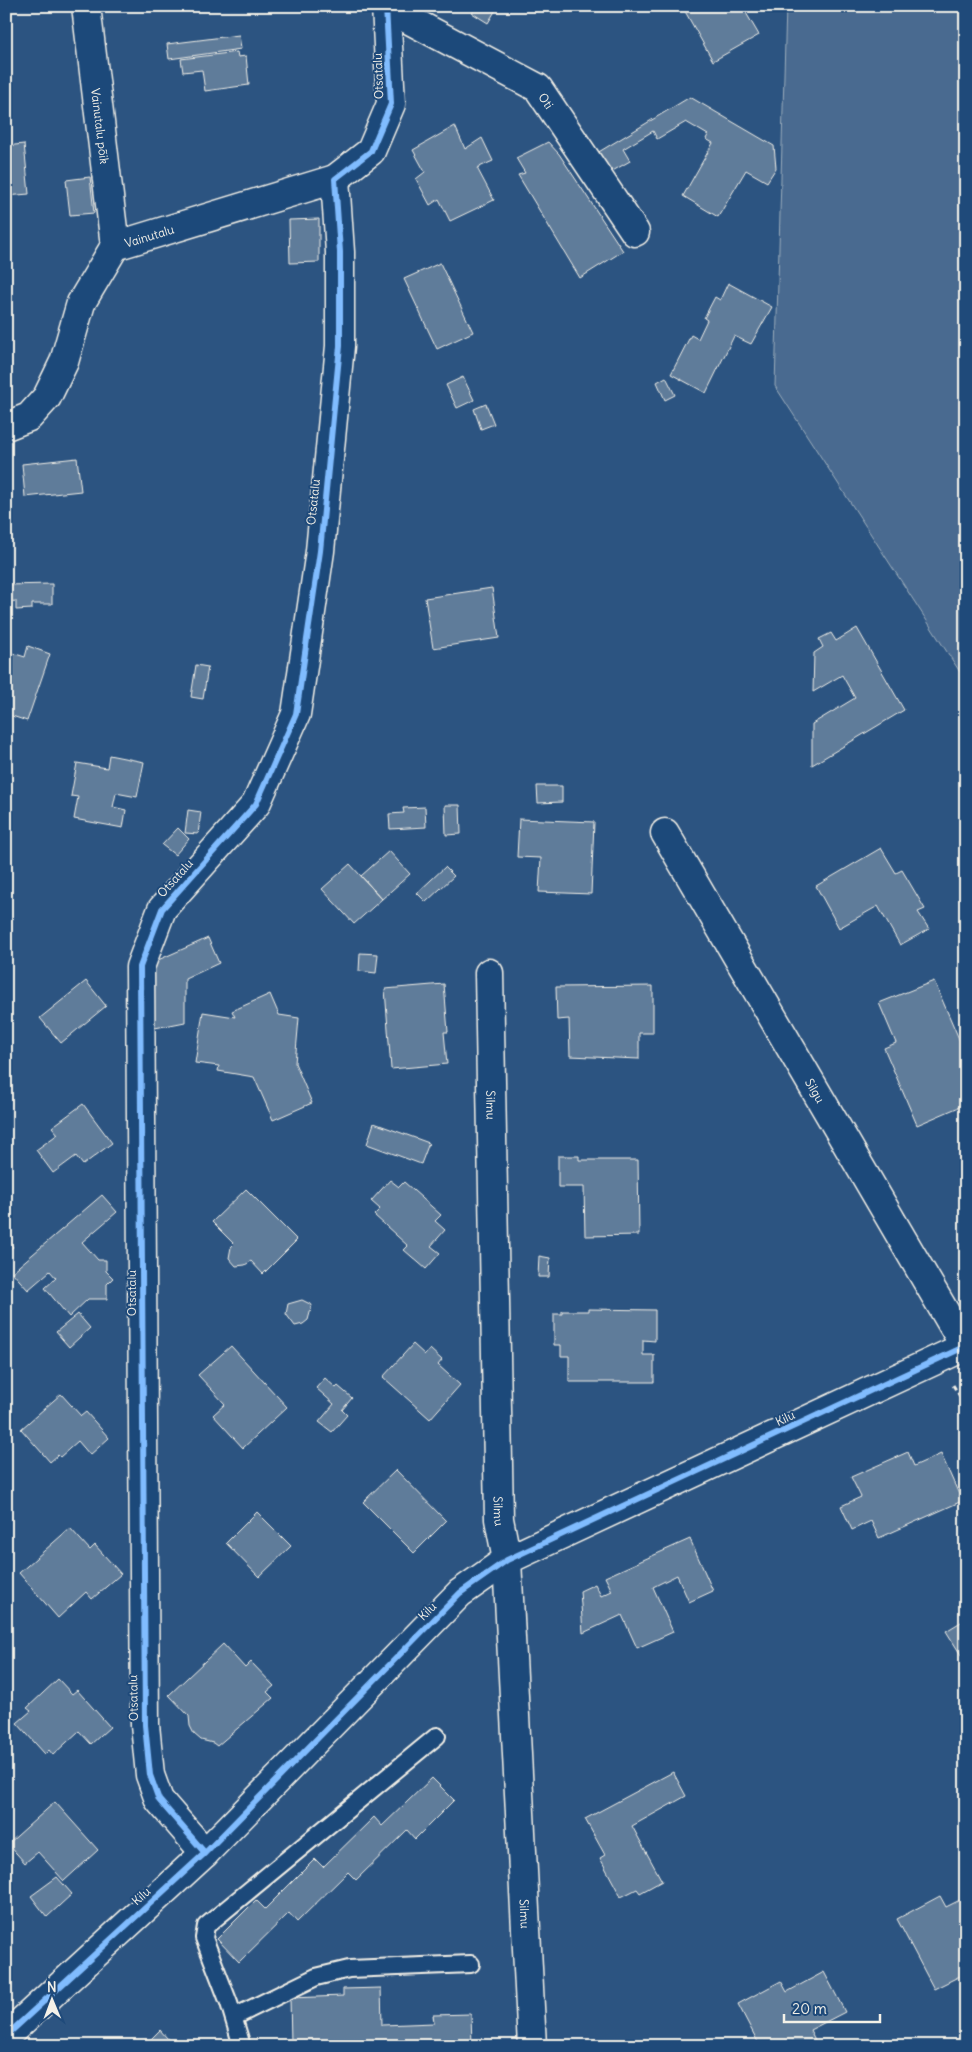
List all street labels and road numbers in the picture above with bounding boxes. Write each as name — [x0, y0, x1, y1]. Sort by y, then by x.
street label: Otsatalu — [370, 53, 386, 99]
street label: Vainutalu põik — [88, 87, 113, 165]
street label: Oti — [536, 90, 557, 111]
street label: Vainutalu — [123, 221, 176, 250]
street label: Otsatalu — [303, 478, 323, 526]
street label: Otsatalu — [154, 856, 196, 900]
street label: Silgu — [802, 1075, 828, 1105]
street label: Silmu — [484, 1090, 499, 1120]
street label: Otsatalu — [124, 1270, 139, 1316]
street label: Kilu — [773, 1407, 797, 1429]
street label: Silmu — [491, 1496, 508, 1527]
street label: Kilu — [415, 1599, 439, 1623]
street label: Otsatalu — [125, 1675, 141, 1721]
street label: Kilu — [129, 1884, 153, 1908]
street label: Silmu — [517, 1899, 533, 1929]

